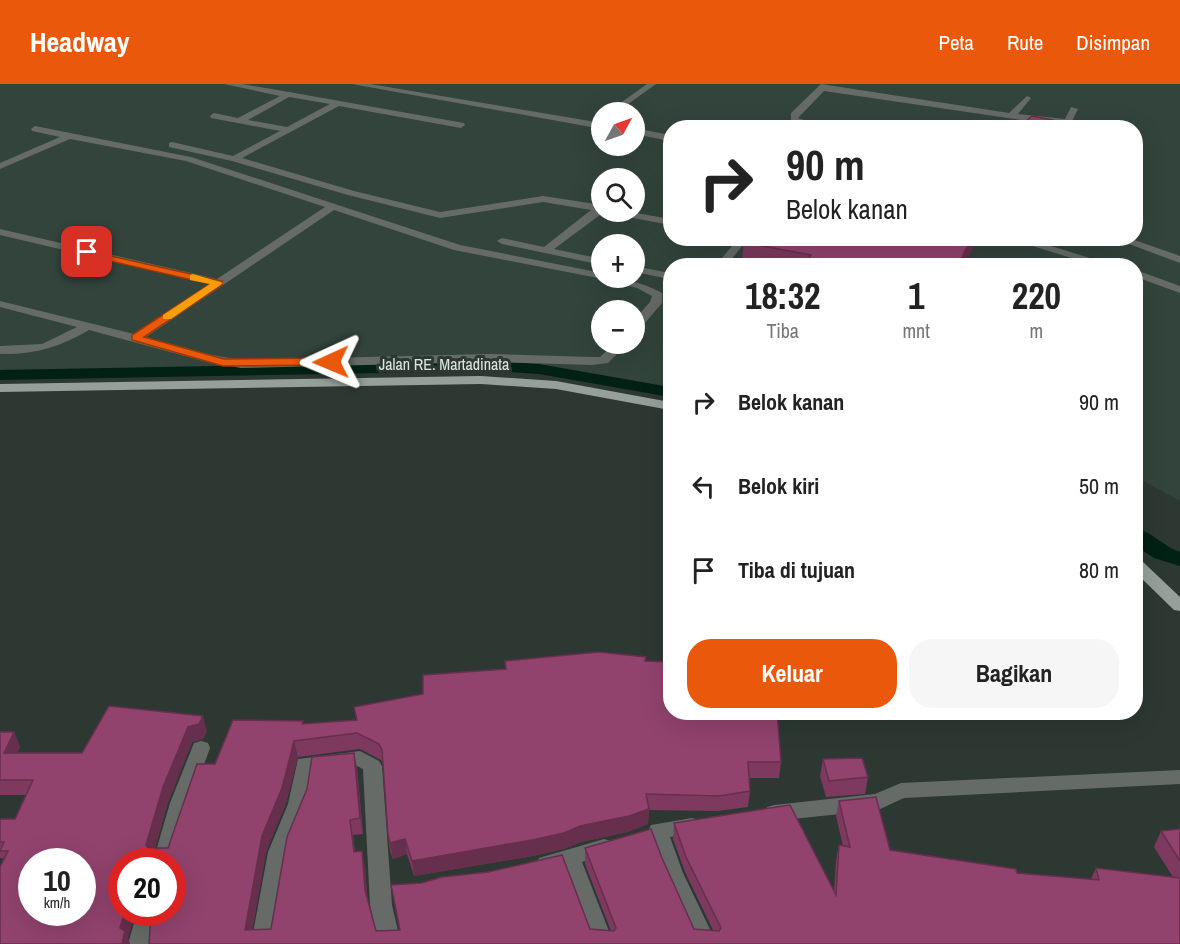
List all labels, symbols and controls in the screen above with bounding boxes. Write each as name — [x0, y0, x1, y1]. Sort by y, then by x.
text: Headway — [30, 23, 130, 61]
text: Peta — [938, 28, 974, 57]
text: Rute — [1007, 28, 1043, 57]
text: Disimpan — [1076, 28, 1150, 57]
north arrow — [591, 102, 645, 156]
map controls — [591, 102, 645, 354]
text: 90 m — [786, 137, 865, 193]
icon: right — [687, 144, 765, 222]
button: search — [591, 168, 645, 222]
text: Belok kanan — [786, 191, 908, 227]
pin — [61, 226, 112, 277]
button: + — [591, 234, 645, 288]
icon: arrive — [70, 235, 103, 268]
text: 18:32 — [745, 272, 820, 320]
text: 1 — [908, 272, 924, 320]
text: 220 — [1012, 272, 1061, 320]
button: − — [591, 300, 645, 354]
text: Tiba — [766, 317, 799, 344]
text: mnt — [902, 317, 930, 344]
text: m — [1030, 317, 1043, 344]
position arrow — [299, 330, 363, 394]
street label: Jalan RE. Martadinata — [379, 353, 510, 375]
icon: right — [687, 386, 720, 419]
text: Belok kanan — [738, 387, 844, 417]
text: 90 m — [1079, 387, 1119, 417]
icon: left — [687, 470, 720, 503]
text: Belok kiri — [738, 471, 819, 501]
text: 50 m — [1079, 471, 1119, 501]
icon: arrive — [687, 554, 720, 587]
text: Tiba di tujuan — [738, 555, 855, 585]
text: 80 m — [1079, 555, 1119, 585]
button: Keluar — [687, 639, 897, 708]
button: Bagikan — [909, 639, 1119, 708]
speed limit sign: 20 — [108, 848, 186, 926]
text: 10 — [43, 860, 71, 900]
text: km/h — [44, 892, 70, 913]

